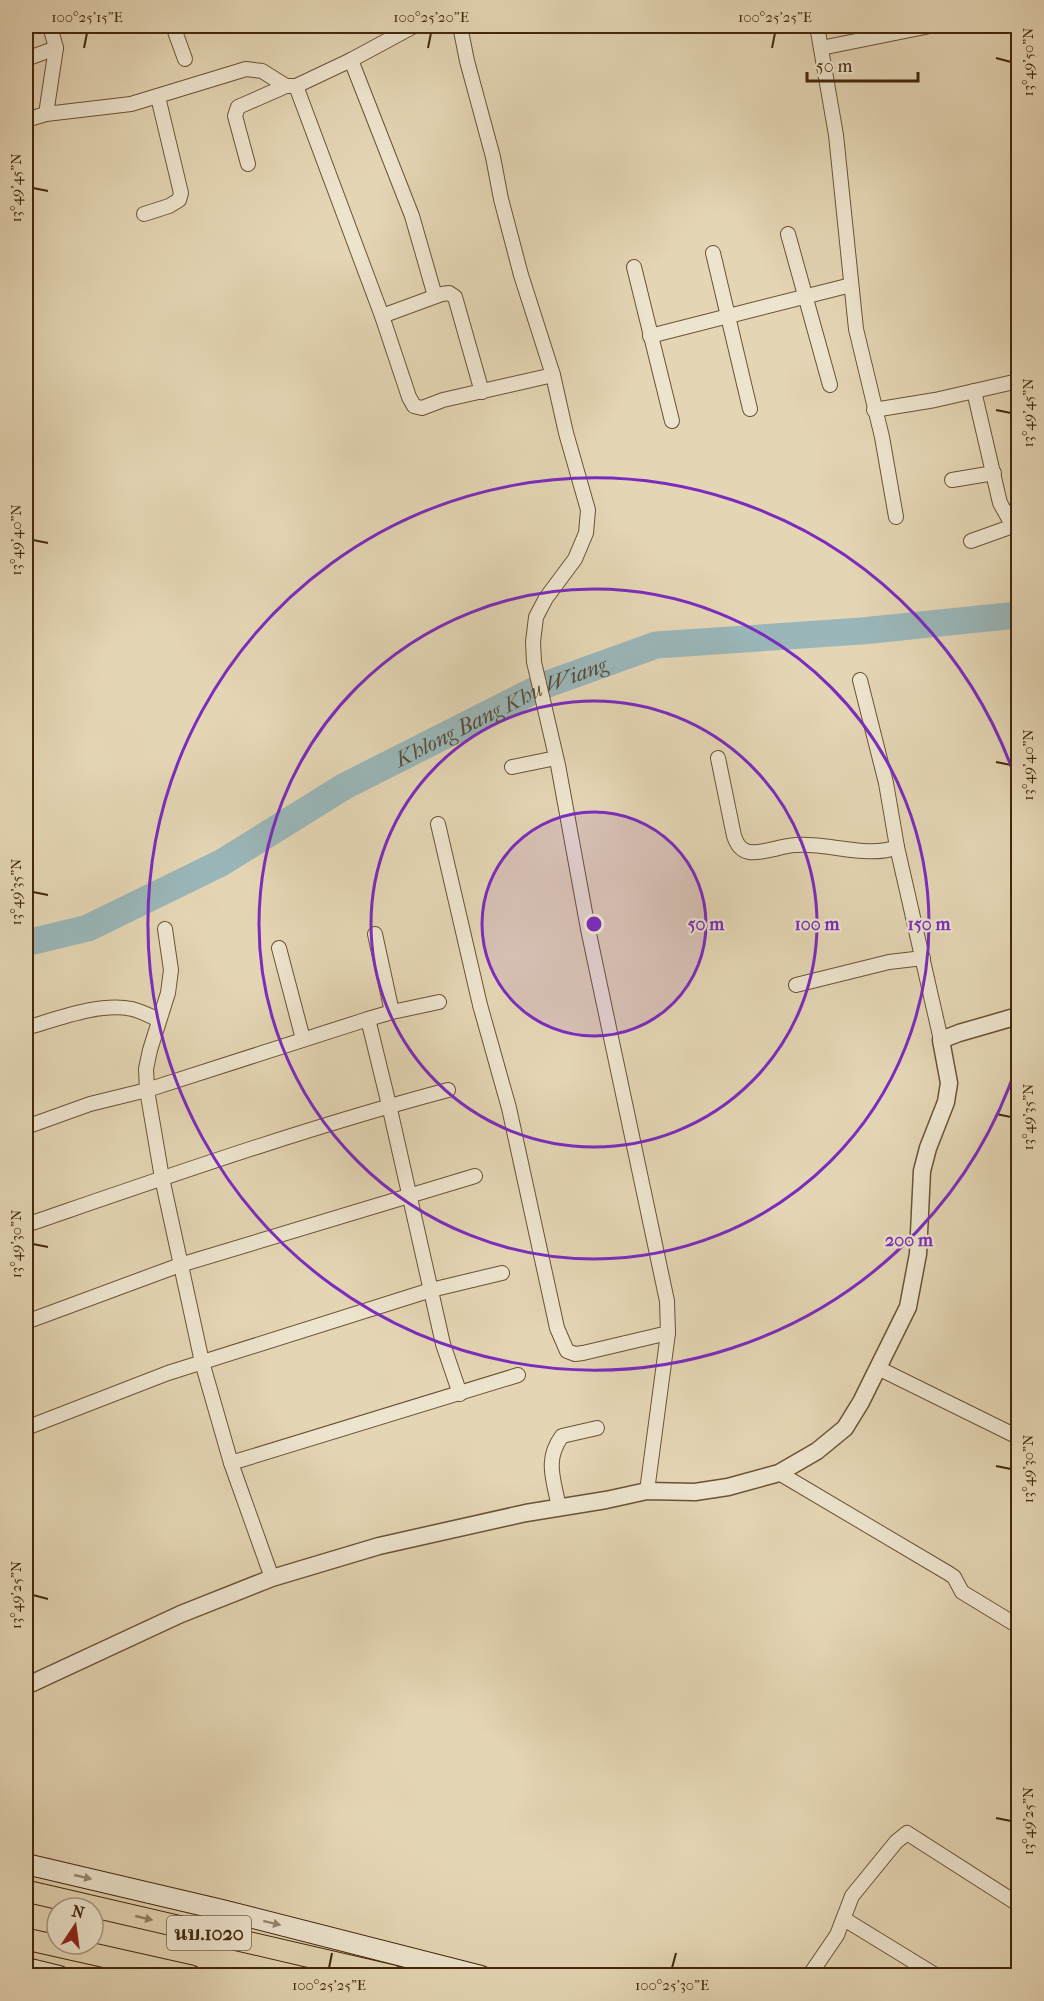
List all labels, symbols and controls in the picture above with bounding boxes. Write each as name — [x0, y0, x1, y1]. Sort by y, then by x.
text: 100°25'15"E — [51, 8, 123, 26]
text: 100°25'20"E — [393, 8, 469, 26]
text: 100°25'25"E — [738, 8, 812, 26]
text: 13°49'50"N — [1019, 27, 1037, 96]
scale bar — [807, 45, 918, 83]
text: 50 m — [816, 56, 853, 77]
text: 13°49'45"N — [7, 153, 25, 223]
text: 13°49'45"N — [1019, 378, 1037, 448]
text: 13°49'40"N — [7, 504, 25, 576]
water label: Khlong Bang Khu Wiang — [389, 652, 611, 774]
text: 13°49'40"N — [1019, 729, 1037, 801]
text: 13°49'35"N — [7, 858, 25, 925]
centre of rings — [584, 914, 604, 934]
text: 50 m — [688, 914, 725, 935]
text: 100 m — [794, 914, 841, 935]
text: 150 m — [908, 914, 951, 935]
text: 13°49'35"N — [1019, 1083, 1037, 1150]
text: 13°49'30"N — [7, 1209, 25, 1278]
text: 200 m — [885, 1230, 934, 1251]
text: 13°49'30"N — [1019, 1434, 1037, 1503]
text: 13°49'25"N — [7, 1560, 25, 1629]
text: 13°49'25"N — [1019, 1786, 1037, 1855]
one-way arrow — [73, 1872, 92, 1882]
north arrow — [45, 1896, 105, 1956]
text: N — [70, 1901, 87, 1923]
one-way arrow — [135, 1914, 153, 1924]
road number: นบ.1020 — [167, 1916, 251, 1950]
one-way arrow — [263, 1918, 281, 1928]
text: 100°25'25"E — [292, 1976, 366, 1994]
text: 100°25'30"E — [635, 1976, 709, 1994]

